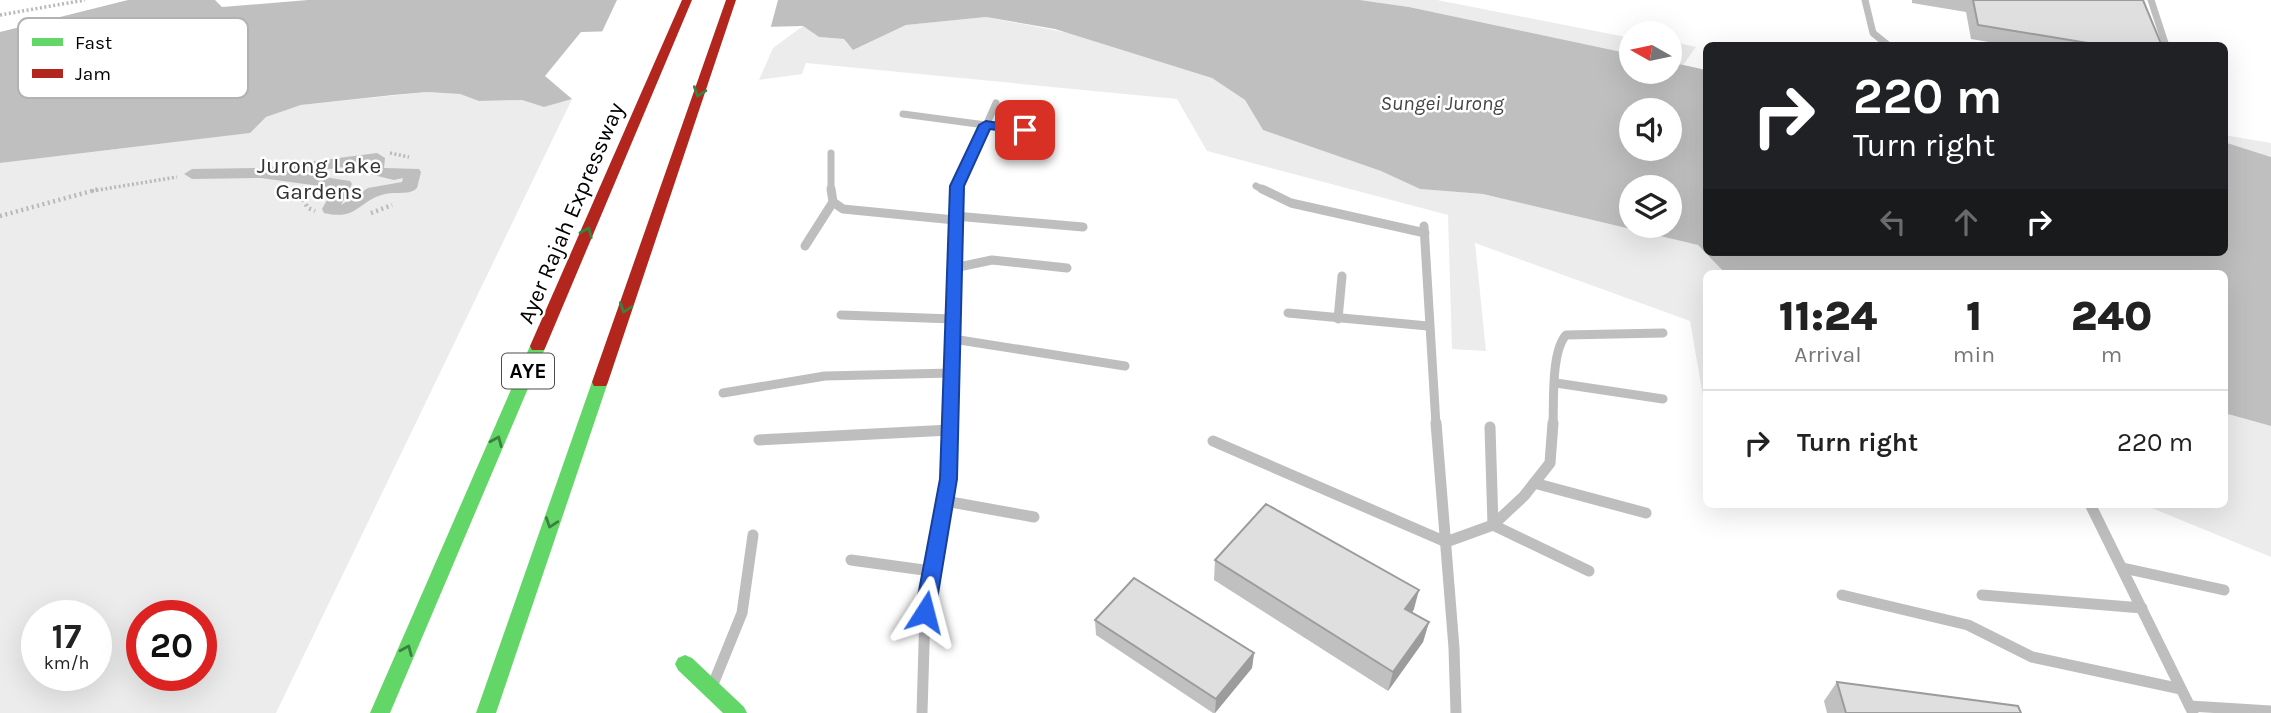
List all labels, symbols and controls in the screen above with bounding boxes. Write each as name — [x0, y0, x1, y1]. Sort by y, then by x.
legend — [18, 18, 248, 98]
north arrow — [1619, 21, 1682, 84]
map controls — [1619, 21, 1682, 238]
text: Fast — [75, 32, 112, 54]
text: Jam — [75, 63, 111, 85]
text: 220 m — [1853, 68, 2002, 125]
icon: right — [1738, 70, 1829, 161]
one-way arrow — [693, 86, 707, 98]
water label: Sungei Jurong — [1380, 91, 1505, 115]
street label: Ayer Rajah Expressway — [512, 98, 630, 327]
button: sound — [1619, 98, 1682, 161]
pin — [995, 100, 1055, 160]
icon: arrive — [1006, 111, 1044, 149]
text: Turn right — [1853, 127, 1995, 164]
park label: Jurong Lake Gardens — [257, 152, 381, 205]
button: layers — [1619, 175, 1682, 238]
icon: left — [1874, 203, 1912, 241]
icon: ahead — [1947, 203, 1985, 241]
icon: right — [2020, 203, 2058, 241]
one-way arrow — [579, 227, 593, 240]
text: 11:24 — [1779, 291, 1877, 341]
text: 1 — [1966, 291, 1982, 341]
text: 240 — [2071, 291, 2152, 341]
one-way arrow — [619, 301, 633, 313]
text: Arrival — [1794, 341, 1862, 368]
text: min — [1953, 341, 1995, 368]
text: m — [2101, 341, 2122, 368]
road number: AYE — [502, 354, 554, 388]
icon: right — [1738, 424, 1776, 462]
text: Turn right — [1797, 427, 1918, 458]
text: 220 m — [2117, 427, 2193, 458]
one-way arrow — [489, 436, 503, 449]
one-way arrow — [545, 516, 559, 528]
position arrow — [888, 575, 962, 649]
speed limit sign: 20 — [126, 600, 217, 691]
text: 17 — [52, 616, 81, 657]
one-way arrow — [399, 645, 413, 658]
text: km/h — [44, 652, 89, 674]

